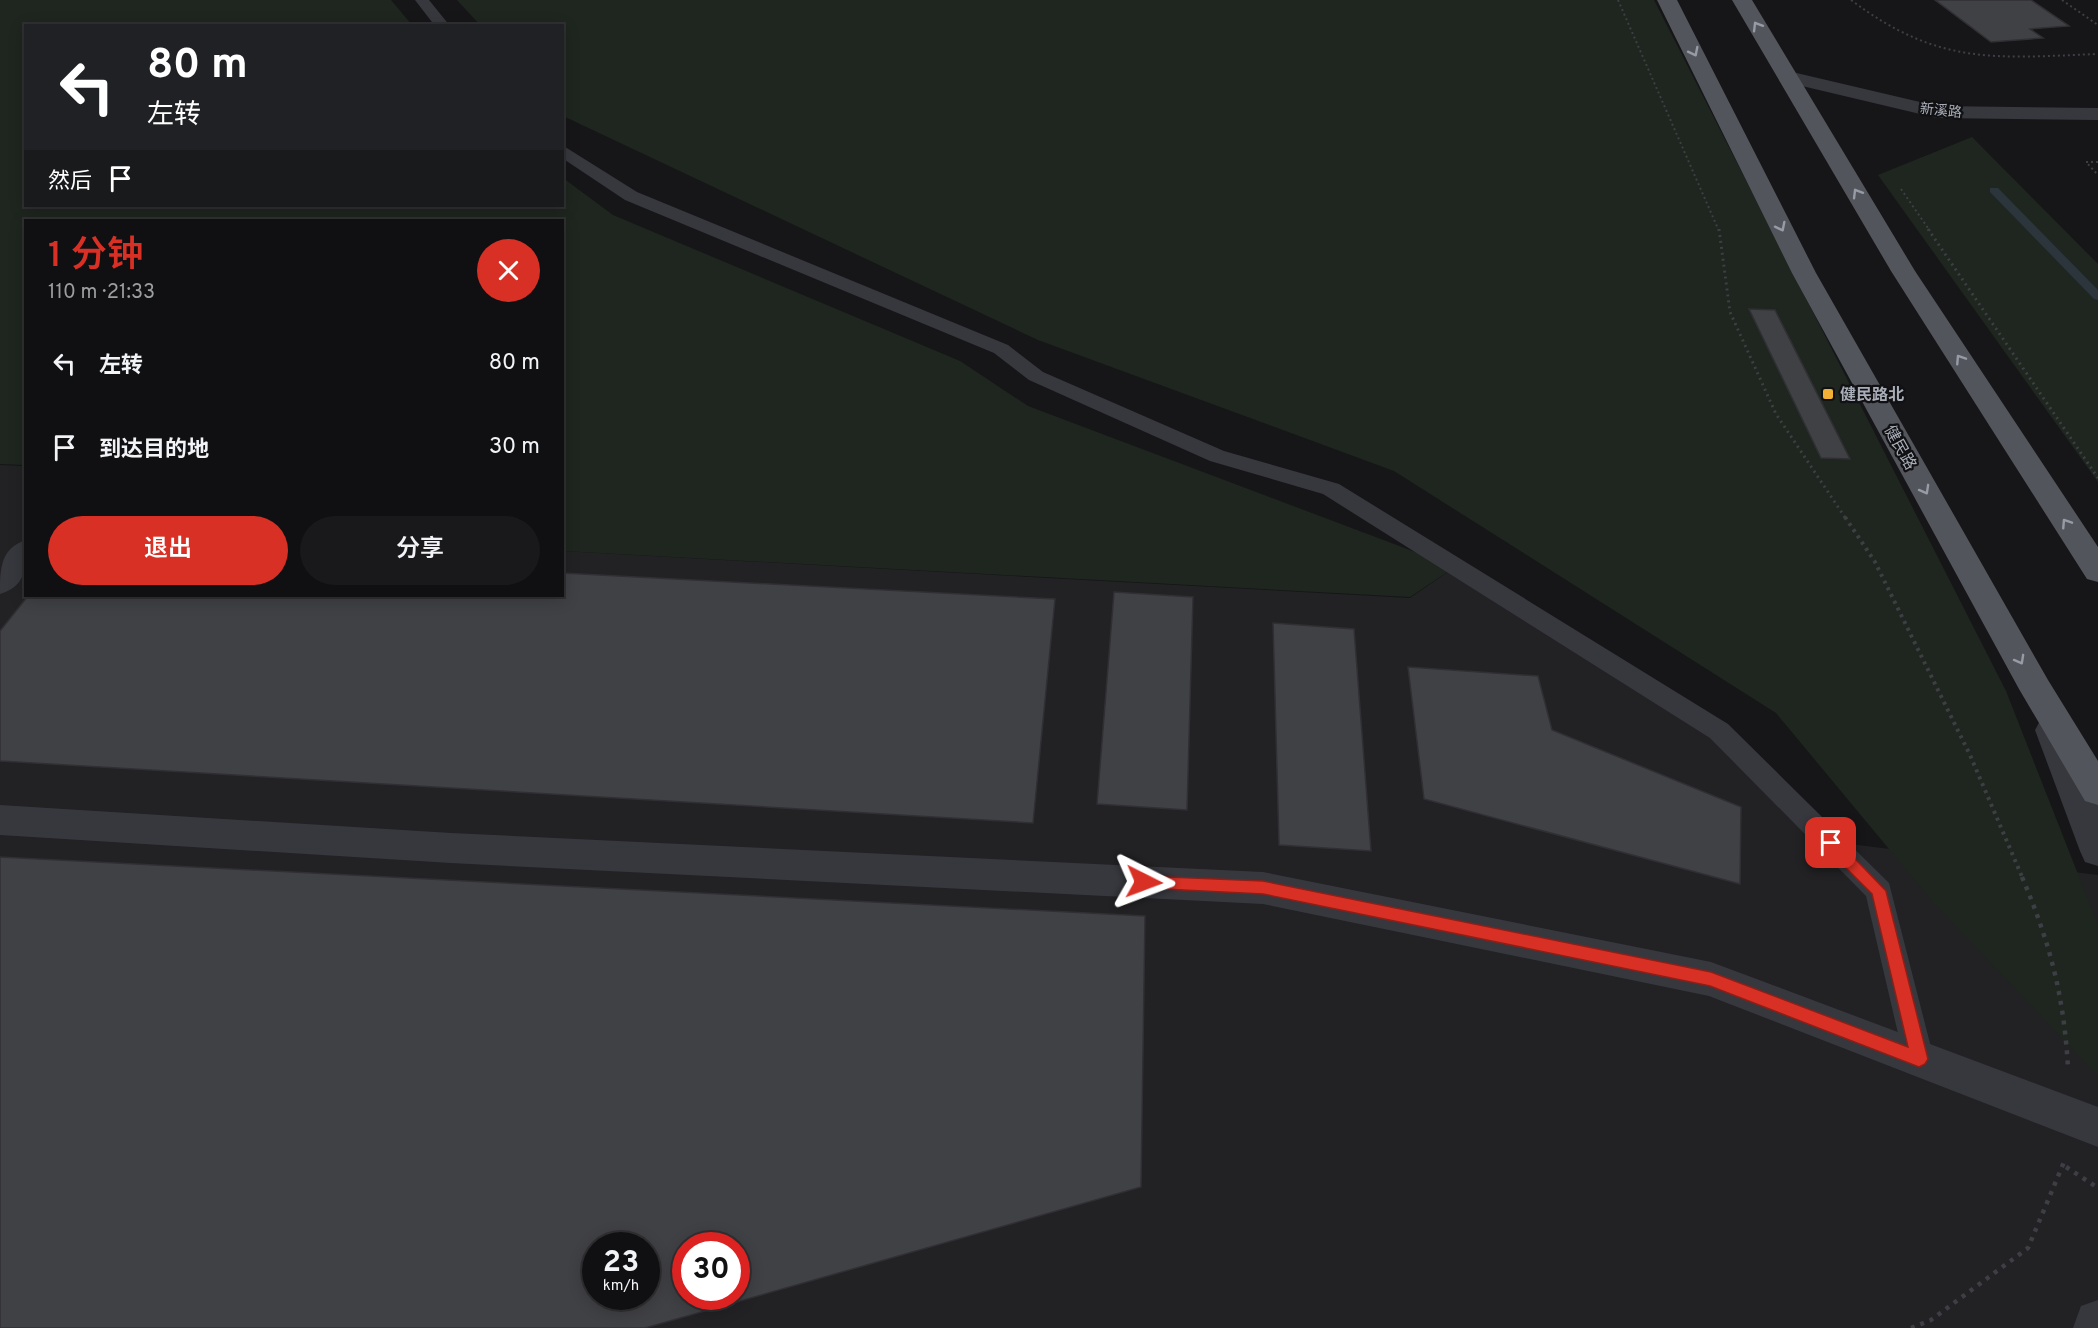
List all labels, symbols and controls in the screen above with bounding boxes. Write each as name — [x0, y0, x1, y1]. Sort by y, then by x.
one-way arrow — [1753, 22, 1765, 32]
text: 80 m — [147, 40, 248, 93]
one-way arrow — [1686, 46, 1698, 57]
icon: left — [48, 48, 126, 126]
text: 左转 — [147, 99, 201, 133]
street label: 新溪路 — [1919, 101, 1963, 122]
icon: arrive — [104, 162, 137, 195]
text: 然后 — [48, 169, 92, 196]
one-way arrow — [1853, 189, 1864, 199]
one-way arrow — [1774, 220, 1785, 231]
text: 1 分钟 — [48, 234, 143, 280]
button: close — [477, 239, 540, 302]
text: 110 m · 21:33 — [48, 280, 155, 306]
icon: left — [48, 347, 81, 380]
text: 80 m — [489, 350, 540, 377]
text: 左转 — [99, 353, 143, 380]
one-way arrow — [1956, 355, 1967, 366]
place label: 健民路北 — [1840, 386, 1904, 406]
marker: 健民路北 — [1821, 387, 1835, 401]
street label: 健民路 — [1879, 422, 1920, 474]
icon: arrive — [48, 431, 81, 464]
text: 30 m — [489, 434, 540, 461]
text: 到达目的地 — [99, 437, 209, 464]
one-way arrow — [1918, 483, 1929, 494]
button: 退出 — [48, 516, 288, 585]
button: 分享 — [300, 516, 540, 585]
one-way arrow — [2062, 518, 2073, 529]
one-way arrow — [2013, 654, 2024, 664]
pin — [1805, 817, 1856, 868]
icon: arrive — [1814, 826, 1847, 859]
position arrow — [1112, 850, 1176, 914]
speed limit sign: 30 — [672, 1232, 750, 1310]
text: 23 — [603, 1245, 639, 1282]
text: km/h — [603, 1277, 639, 1296]

